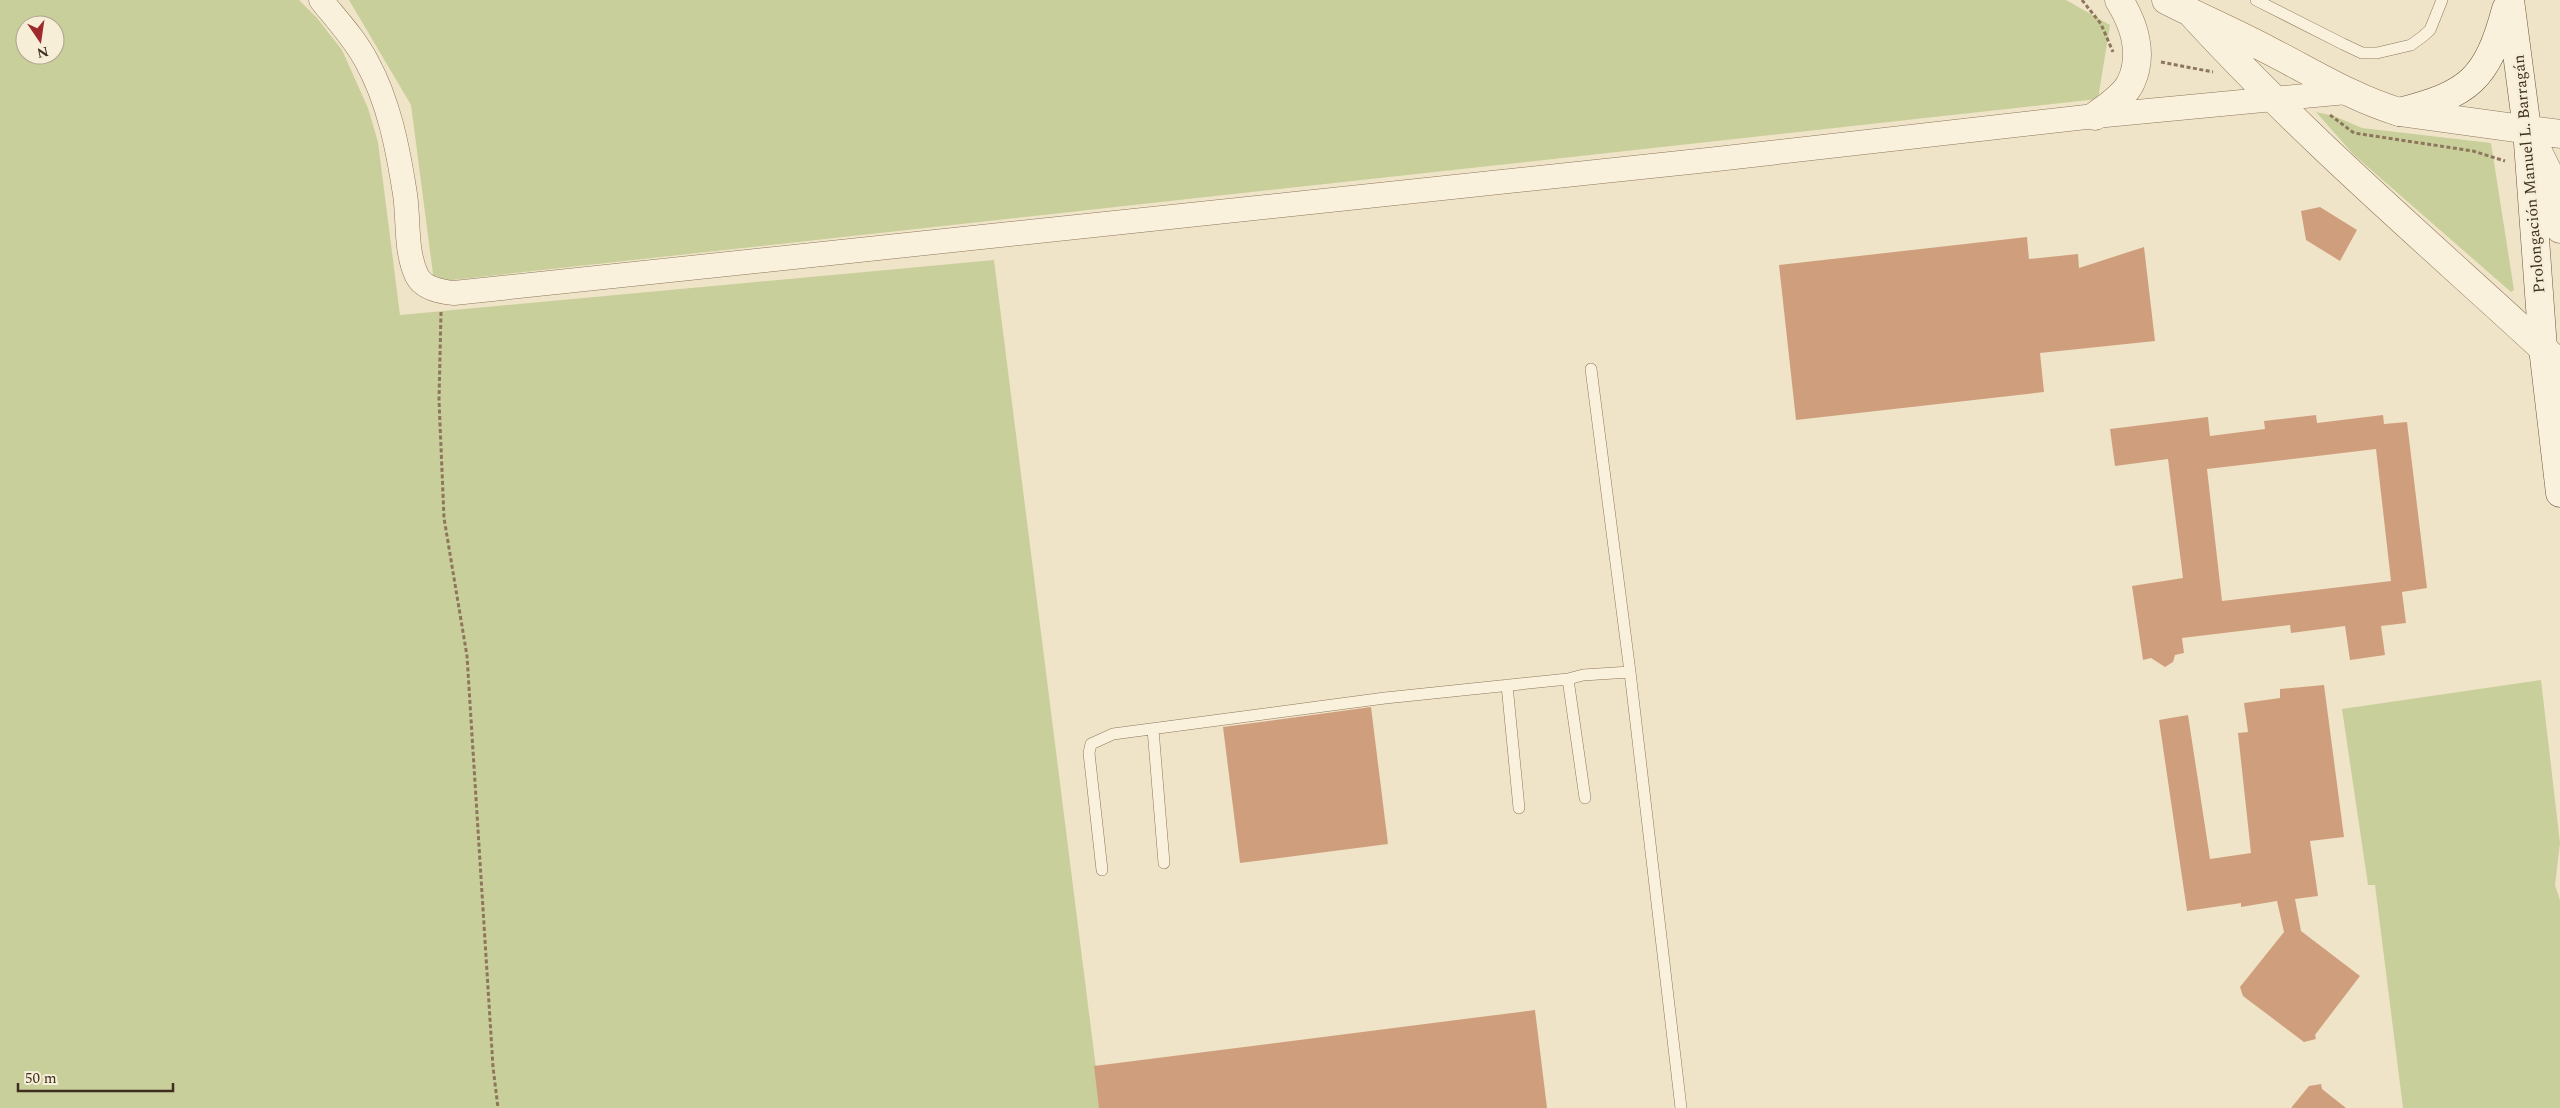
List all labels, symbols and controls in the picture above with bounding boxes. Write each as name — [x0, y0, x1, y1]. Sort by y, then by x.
north arrow — [15, 15, 65, 65]
text: N — [35, 41, 51, 64]
street label: Prolongación Manuel L. Barragán — [2507, 54, 2551, 294]
scale bar — [18, 1060, 172, 1092]
text: 50 m — [25, 1067, 57, 1090]

